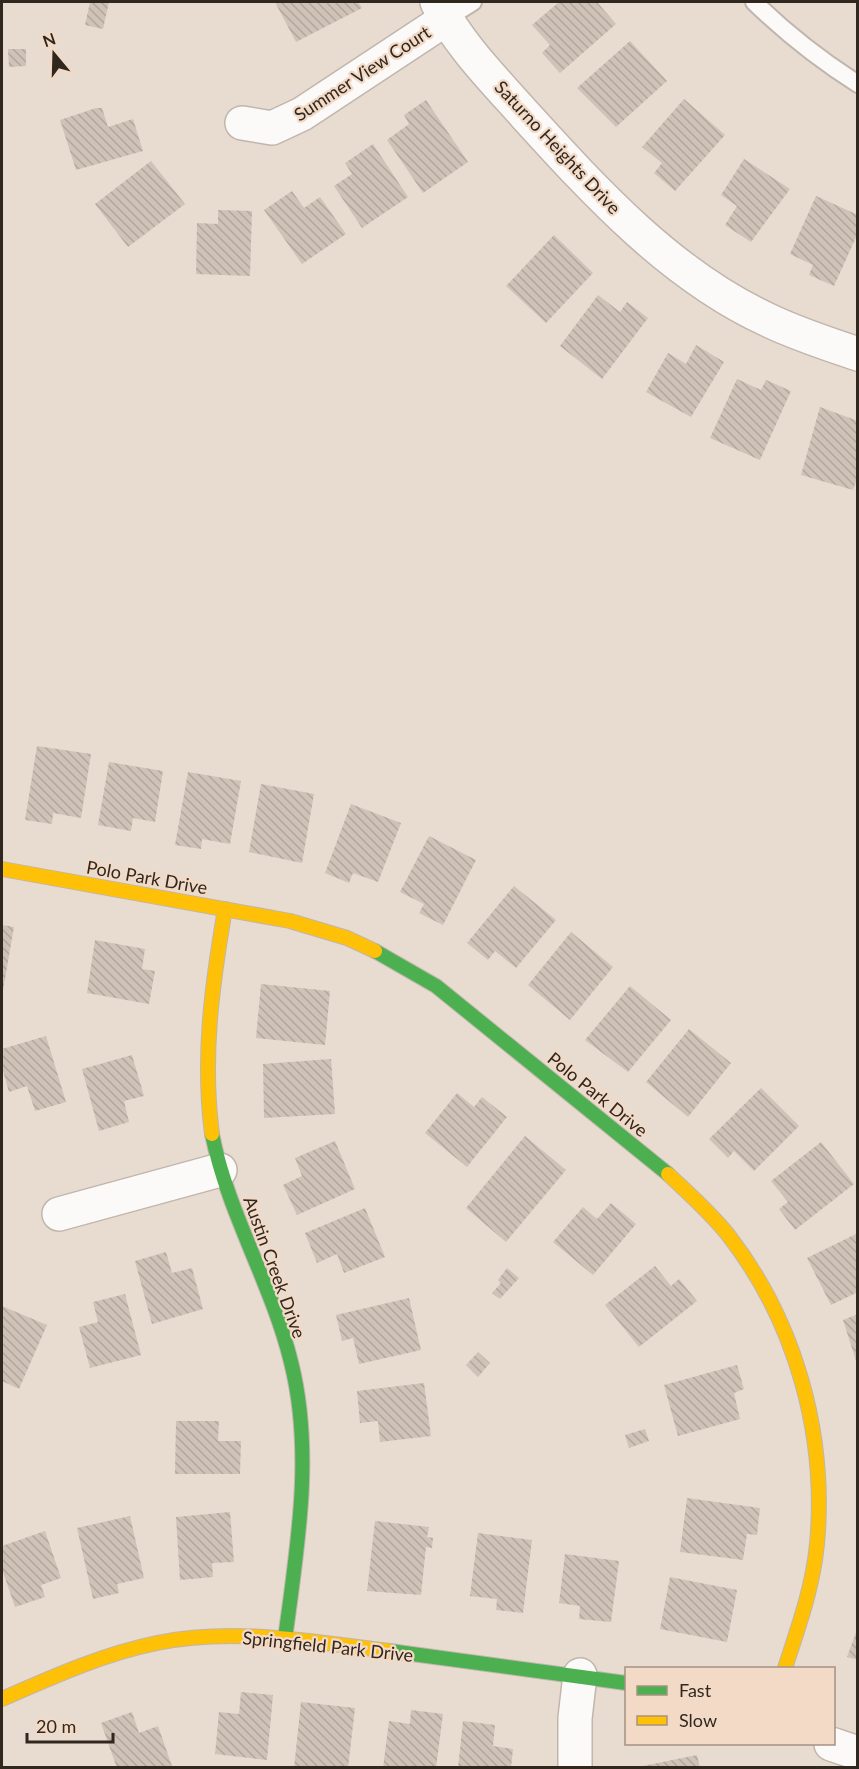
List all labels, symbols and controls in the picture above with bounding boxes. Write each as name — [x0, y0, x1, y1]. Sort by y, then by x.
street label: Summer View Court — [290, 20, 435, 125]
north arrow — [24, 24, 84, 84]
text: N — [40, 28, 58, 50]
street label: Saturno Heights Drive — [490, 76, 626, 218]
street label: Polo Park Drive — [85, 856, 209, 898]
street label: Polo Park Drive — [544, 1047, 652, 1141]
street label: Austin Creek Drive — [239, 1193, 311, 1341]
street label: Springfield Park Drive — [242, 1626, 414, 1666]
legend — [625, 1667, 835, 1745]
text: Fast — [679, 1679, 712, 1701]
scale bar — [27, 1706, 112, 1744]
text: Slow — [679, 1709, 717, 1731]
text: 20 m — [36, 1715, 76, 1737]

